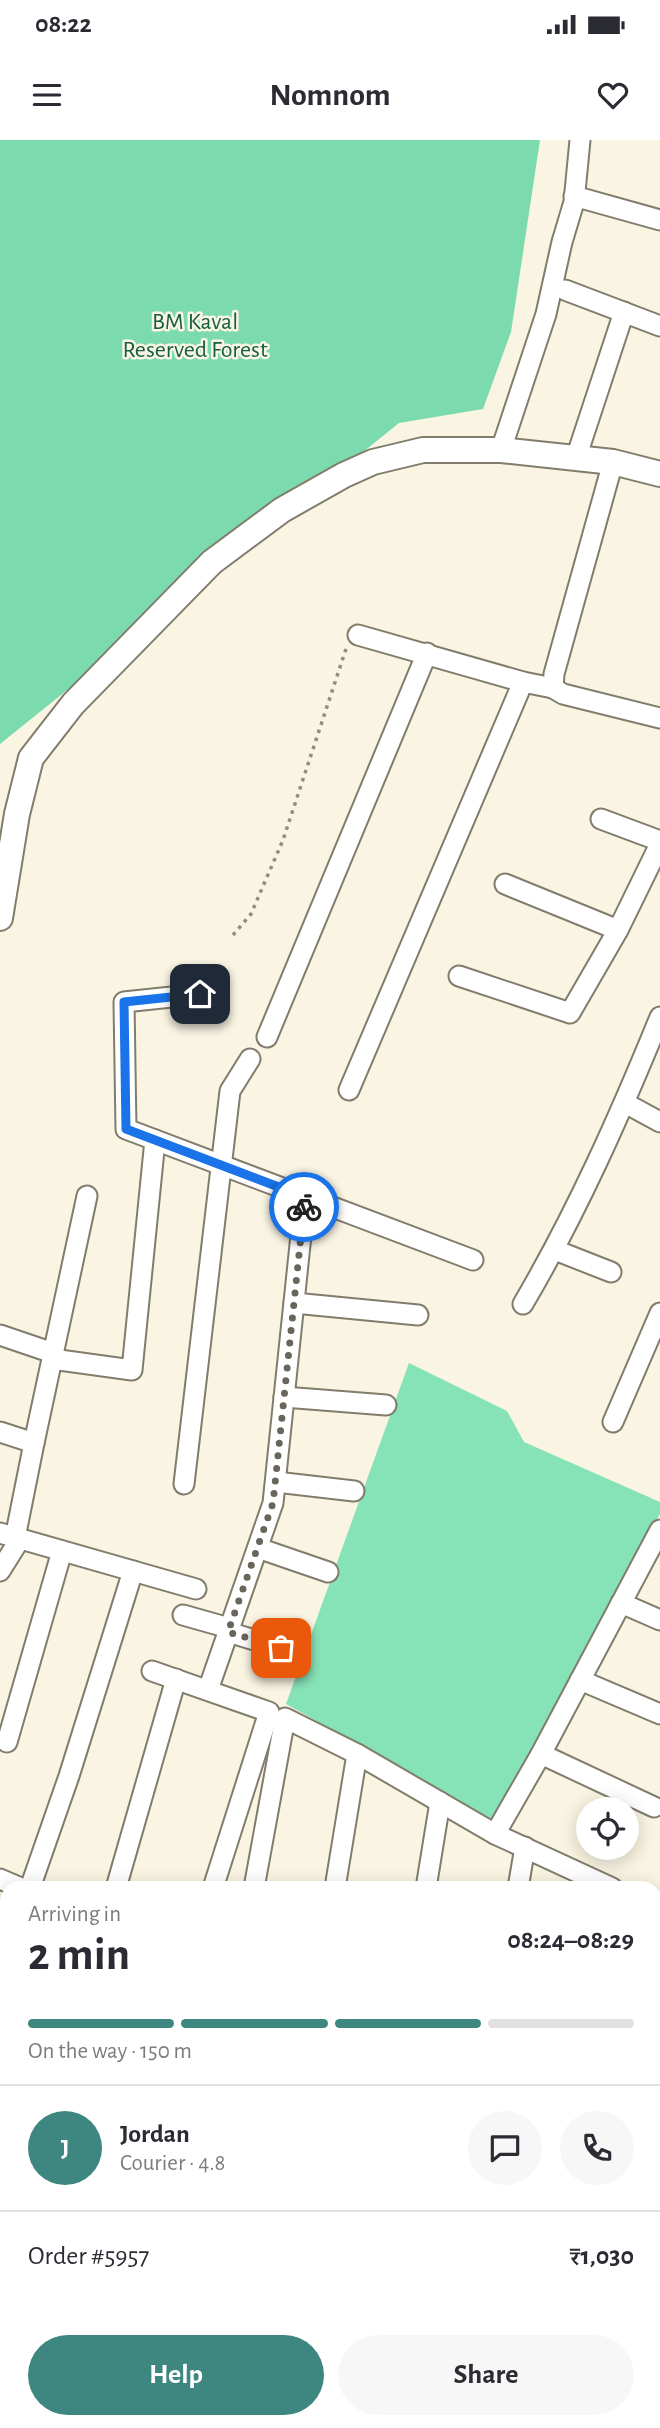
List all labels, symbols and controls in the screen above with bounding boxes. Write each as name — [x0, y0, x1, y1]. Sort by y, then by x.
text: 08:22 — [35, 11, 92, 37]
icon: menu — [28, 76, 66, 114]
icon: heart — [594, 76, 632, 114]
text: Nomnom — [269, 79, 391, 111]
park label: BM Kaval Reserved Forest — [122, 310, 268, 362]
pin — [170, 964, 230, 1024]
icon: home — [181, 975, 219, 1013]
courier — [269, 1172, 339, 1242]
icon: bike — [285, 1188, 323, 1226]
pin — [251, 1618, 311, 1678]
icon: bag — [262, 1629, 300, 1667]
map controls — [576, 1797, 639, 1860]
button: locate — [576, 1797, 639, 1860]
text: Arriving in — [28, 1903, 121, 1926]
text: 08:24–08:29 — [507, 1927, 634, 1953]
text: 2 min — [28, 1932, 130, 1978]
text: On the way · 150 m — [28, 2040, 192, 2063]
button: chat — [468, 2111, 542, 2185]
button: phone — [560, 2111, 634, 2185]
text: Jordan — [120, 2121, 190, 2147]
text: J — [61, 2135, 69, 2161]
text: Courier · 4.8 — [120, 2152, 225, 2175]
text: Order #5957 — [28, 2243, 149, 2269]
text: ₹1,030 — [569, 2243, 634, 2269]
button: Help — [28, 2335, 324, 2415]
button: Share — [338, 2335, 634, 2415]

